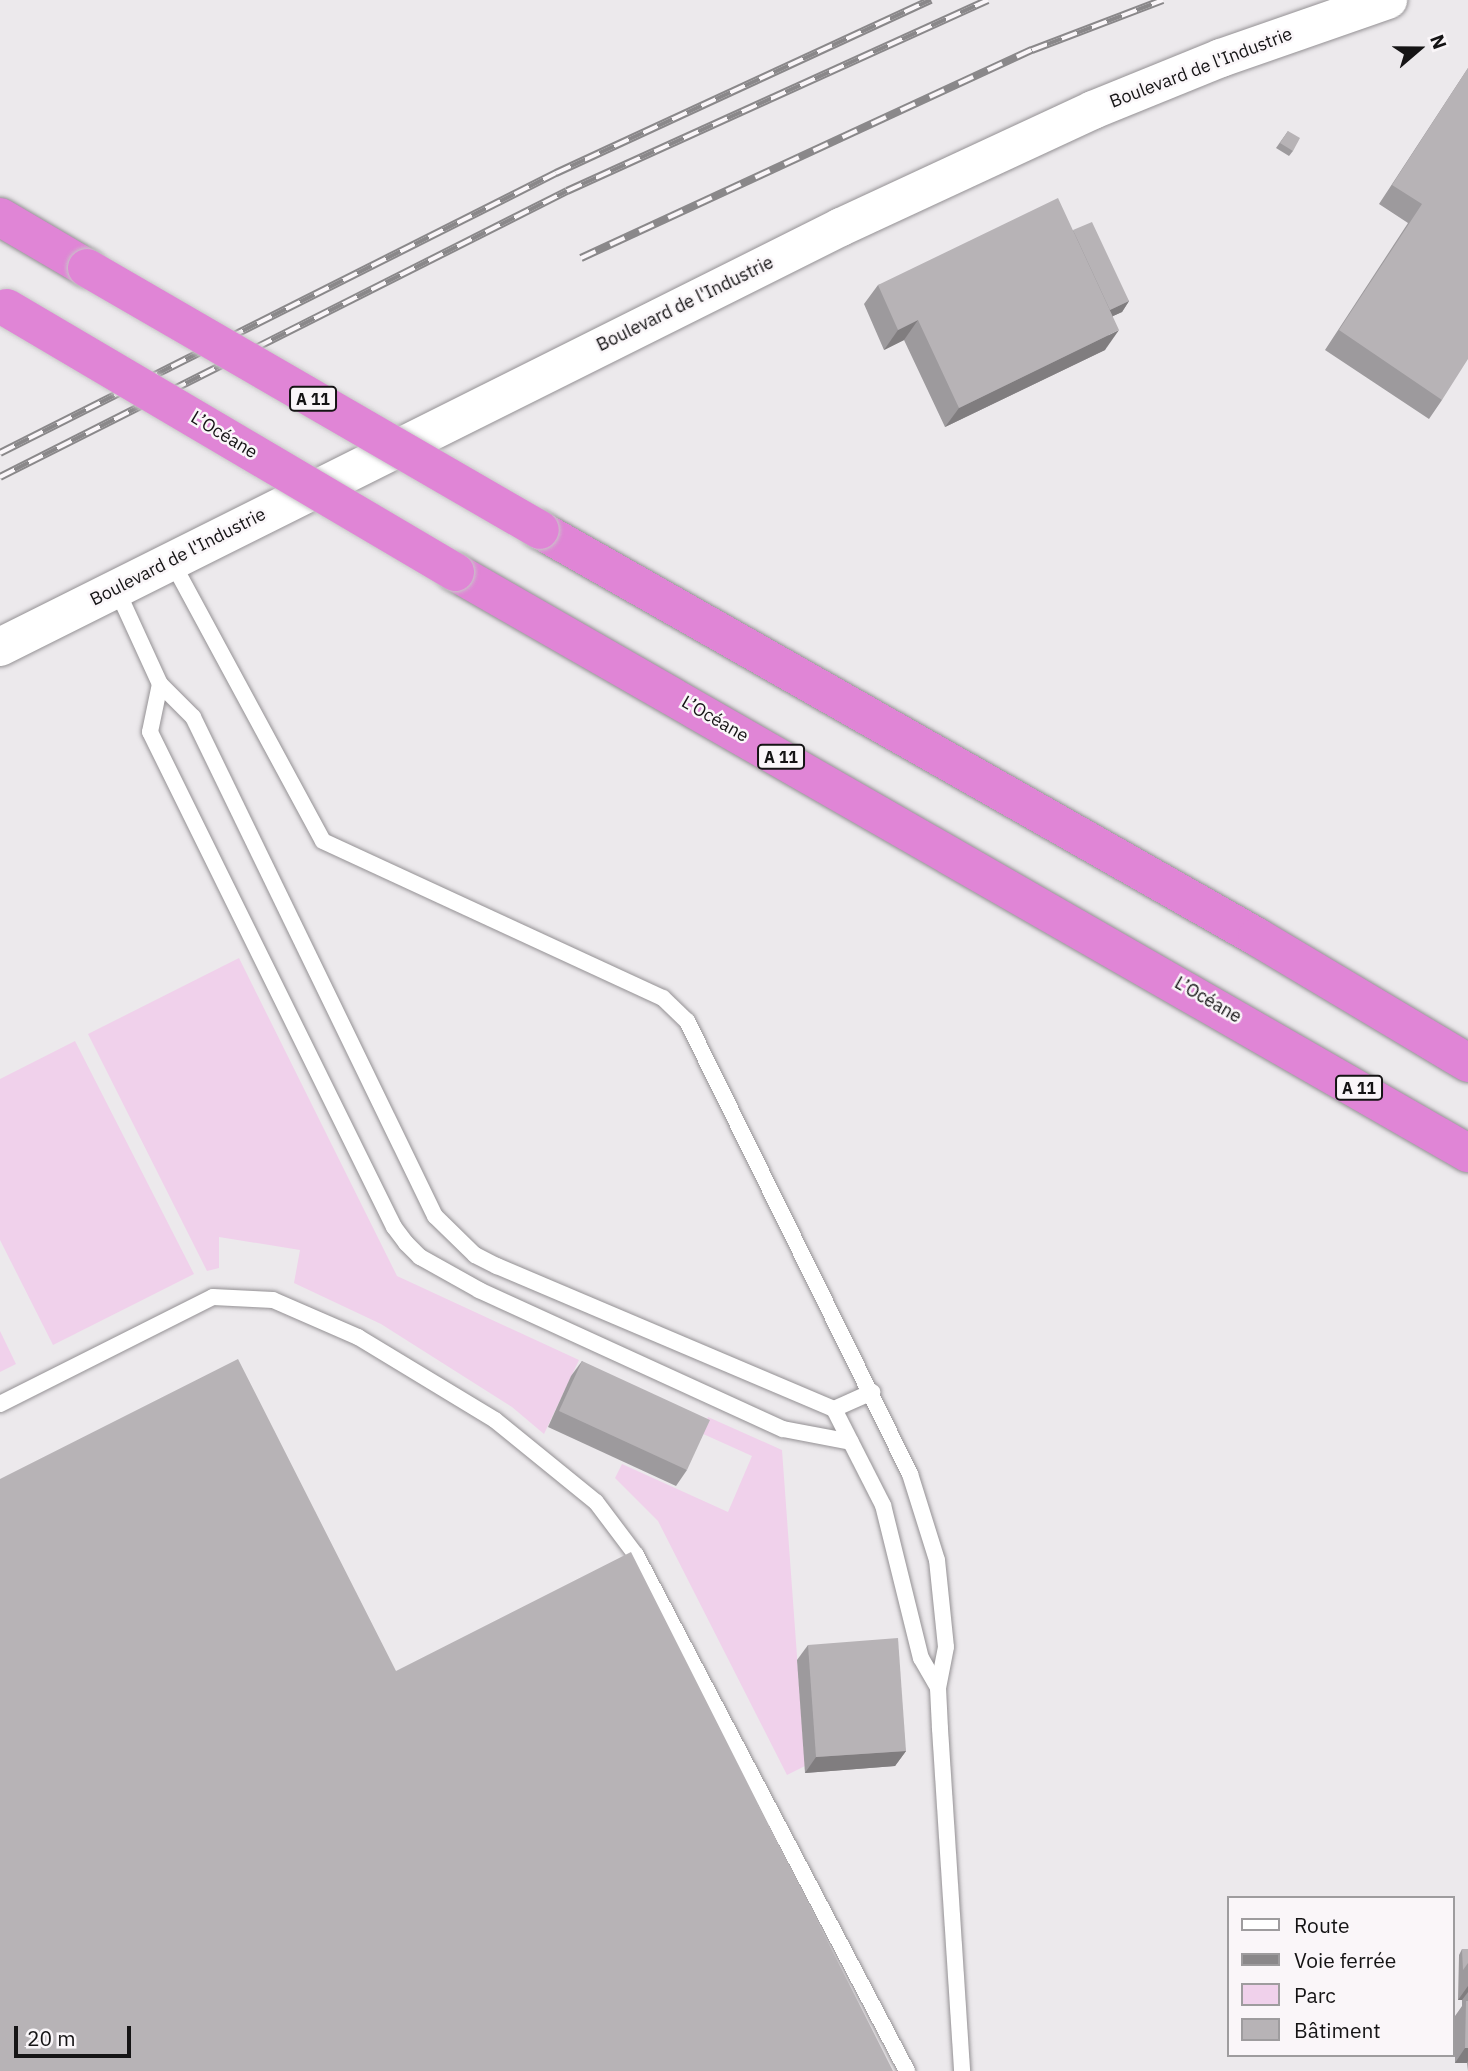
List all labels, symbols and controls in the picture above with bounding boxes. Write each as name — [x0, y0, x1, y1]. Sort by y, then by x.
north arrow — [1384, 14, 1454, 84]
street label: Boulevard de l'Industrie — [1107, 23, 1295, 113]
text: N — [1425, 31, 1452, 52]
street label: Boulevard de l'Industrie — [593, 252, 777, 356]
road number: A 11 — [288, 386, 338, 412]
street label: L’Océane — [187, 407, 261, 463]
street label: Boulevard de l'Industrie — [87, 503, 269, 611]
street label: L’Océane — [678, 691, 752, 747]
road number: A 11 — [756, 744, 806, 770]
street label: L’Océane — [1171, 972, 1245, 1028]
road number: A 11 — [1334, 1076, 1384, 1100]
legend — [1226, 1896, 1454, 2057]
text: Route — [1294, 1911, 1350, 1939]
text: Voie ferrée — [1294, 1946, 1396, 1974]
text: Parc — [1294, 1981, 1336, 2009]
scale bar — [18, 2011, 135, 2056]
text: Bâtiment — [1294, 2016, 1381, 2044]
text: 20 m — [27, 2024, 76, 2052]

